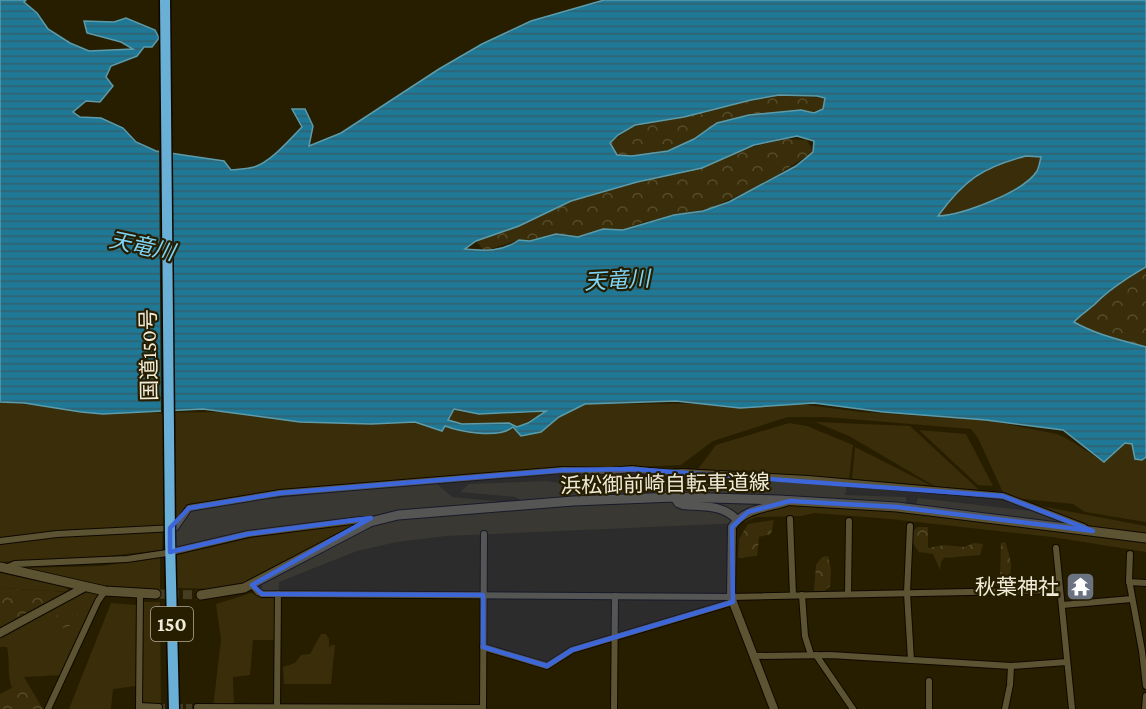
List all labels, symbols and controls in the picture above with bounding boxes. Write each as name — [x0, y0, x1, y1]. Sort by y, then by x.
water label: 天竜川 — [107, 227, 179, 266]
water label: 天竜川 — [583, 266, 653, 294]
street label: 国道150号 — [136, 309, 162, 401]
street label: 浜松御前崎自転車道線 — [560, 470, 770, 498]
temple icon: 秋葉神社 — [1064, 571, 1096, 603]
place label: 秋葉神社 — [975, 575, 1059, 599]
road number: 150 — [151, 607, 193, 641]

